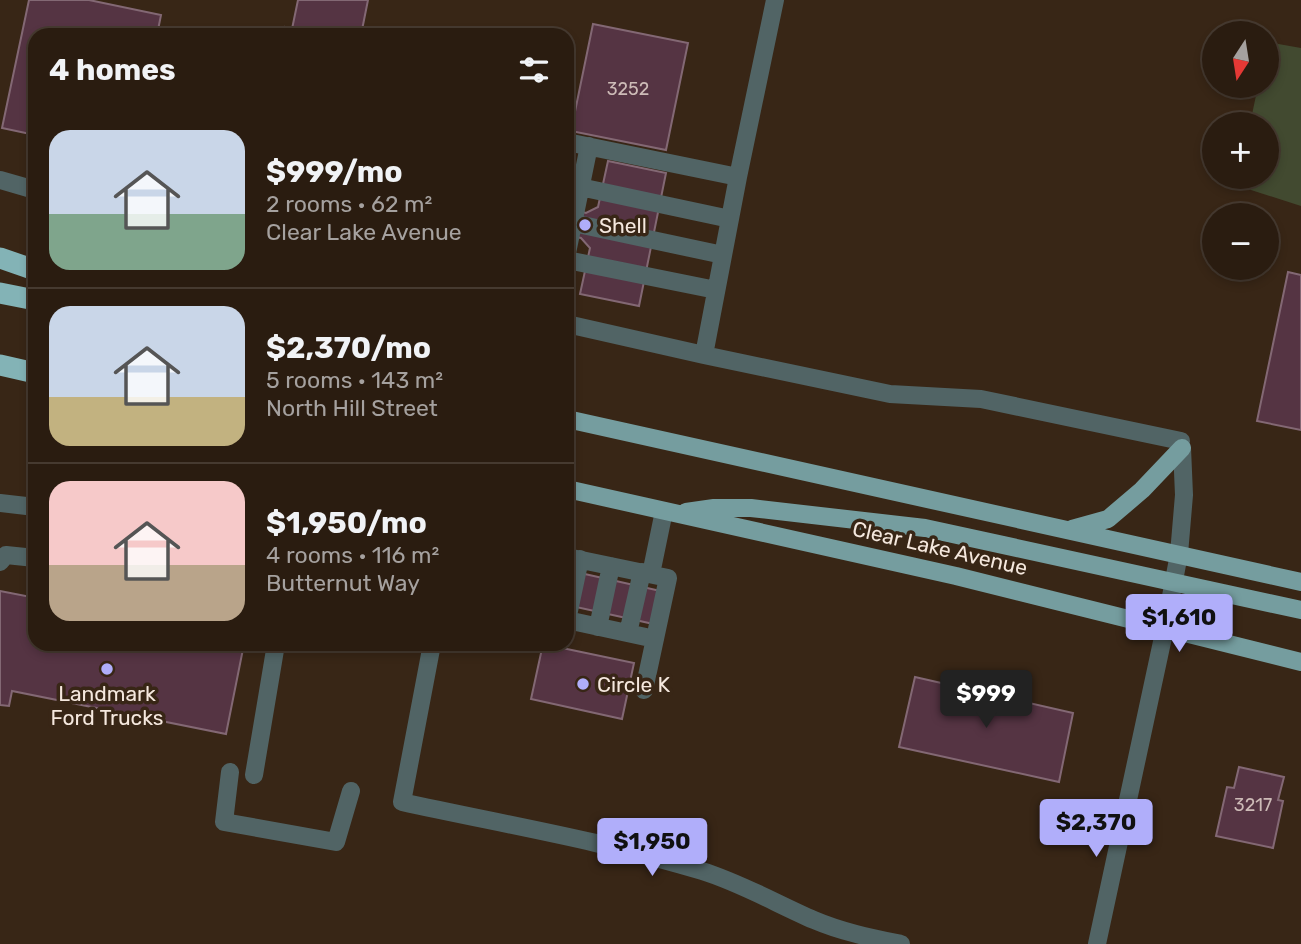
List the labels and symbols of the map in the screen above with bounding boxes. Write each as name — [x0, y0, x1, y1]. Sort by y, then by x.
north arrow — [1202, 21, 1279, 98]
house number: 3252 — [607, 78, 649, 100]
place label: Shell — [599, 213, 647, 238]
marker: Shell — [577, 217, 593, 233]
street label: Clear Lake Avenue — [850, 516, 1030, 580]
pin: $1,610 — [1122, 594, 1236, 654]
marker: Landmark Ford Trucks — [99, 661, 115, 677]
pin: $999 — [945, 670, 1027, 730]
place label: Circle K — [597, 672, 670, 697]
marker: Circle K — [575, 676, 591, 692]
place label: Landmark Ford Trucks — [51, 681, 163, 730]
house number: 3217 — [1234, 794, 1272, 816]
pin: $2,370 — [1039, 800, 1153, 859]
pin: $1,950 — [595, 818, 709, 878]

